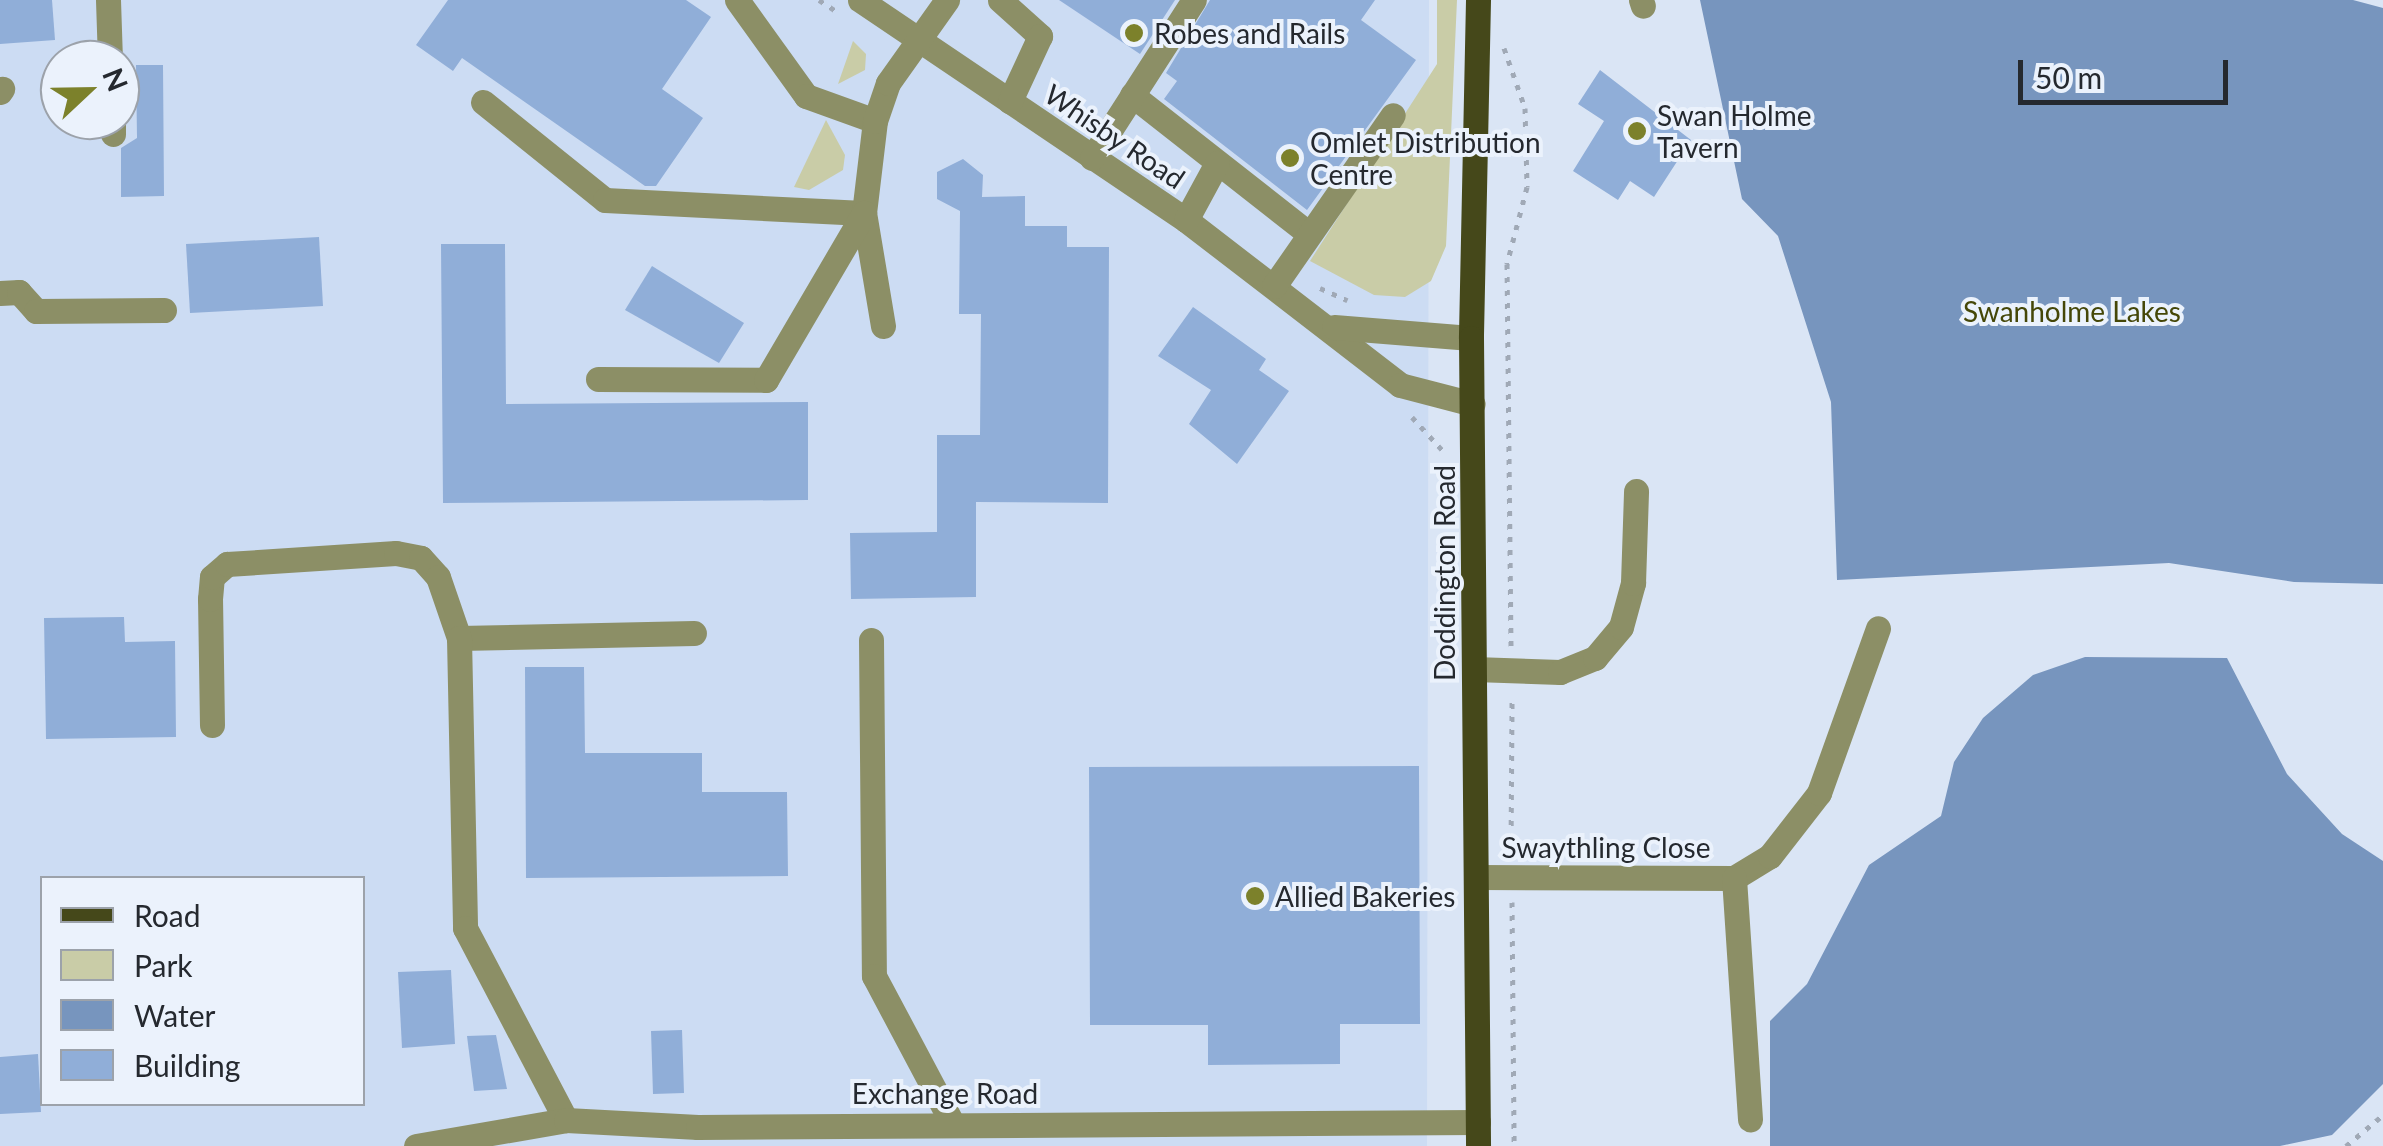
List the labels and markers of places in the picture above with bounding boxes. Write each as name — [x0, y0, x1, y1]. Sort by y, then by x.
place label: Robes and Rails — [1154, 16, 1345, 50]
marker: Robes and Rails — [1123, 22, 1145, 44]
place label: Swan Holme Tavern — [1657, 98, 1811, 164]
marker: Swan Holme Tavern — [1626, 120, 1648, 142]
place label: Omlet Distribution Centre — [1310, 125, 1541, 191]
marker: Omlet Distribution Centre — [1279, 147, 1301, 169]
place label: Allied Bakeries — [1275, 879, 1455, 913]
marker: Allied Bakeries — [1244, 885, 1266, 907]

